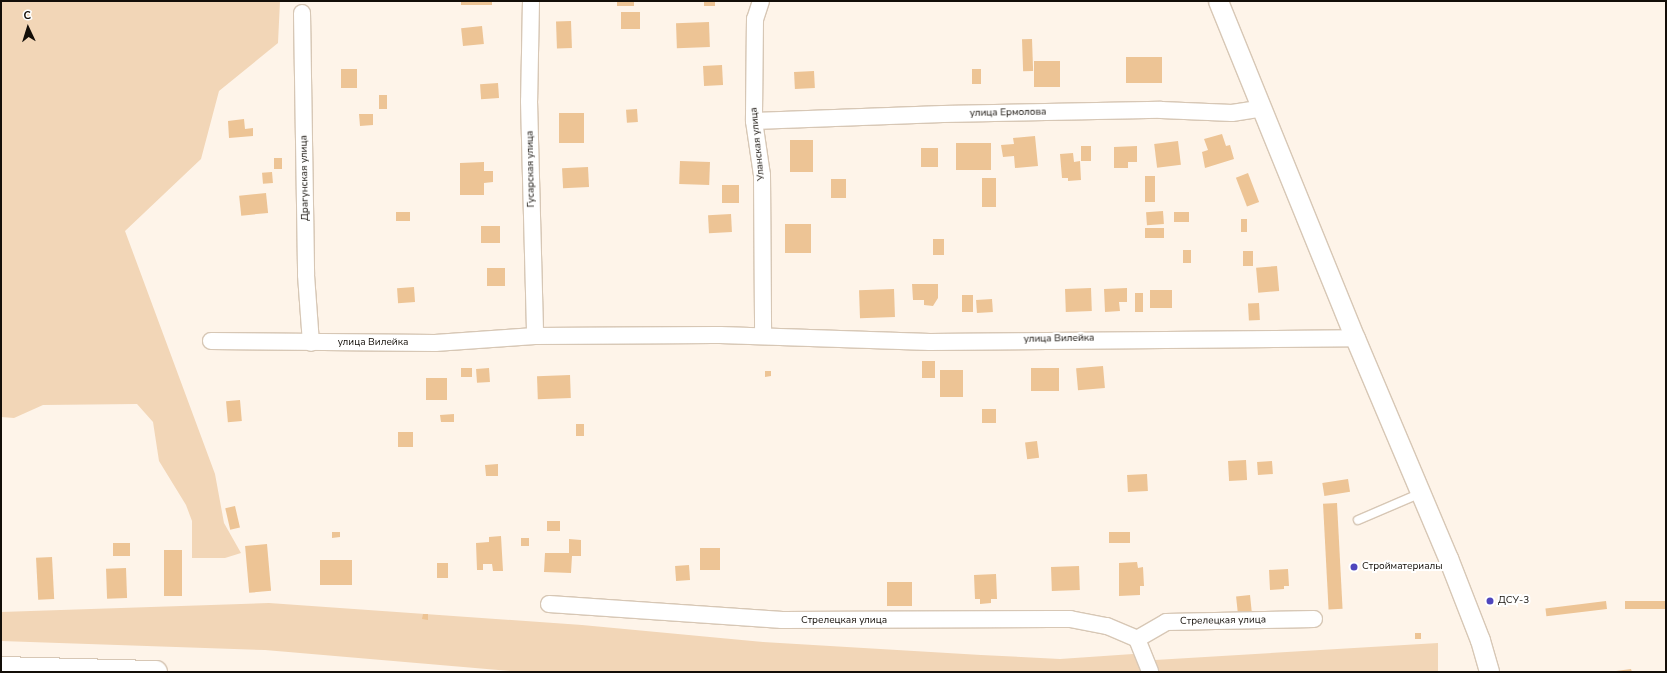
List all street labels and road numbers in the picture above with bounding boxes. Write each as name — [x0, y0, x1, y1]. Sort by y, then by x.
street label: улица Ермолова — [970, 106, 1046, 120]
street label: Уланская улица — [748, 107, 768, 181]
street label: Гусарская улица — [524, 130, 538, 208]
street label: Драгунская улица — [298, 135, 312, 221]
street label: улица Вилейка — [1024, 332, 1094, 346]
street label: улица Вилейка — [338, 337, 408, 349]
street label: Стрелецкая улица — [1180, 614, 1266, 628]
street label: Стрелецкая улица — [801, 615, 887, 627]

